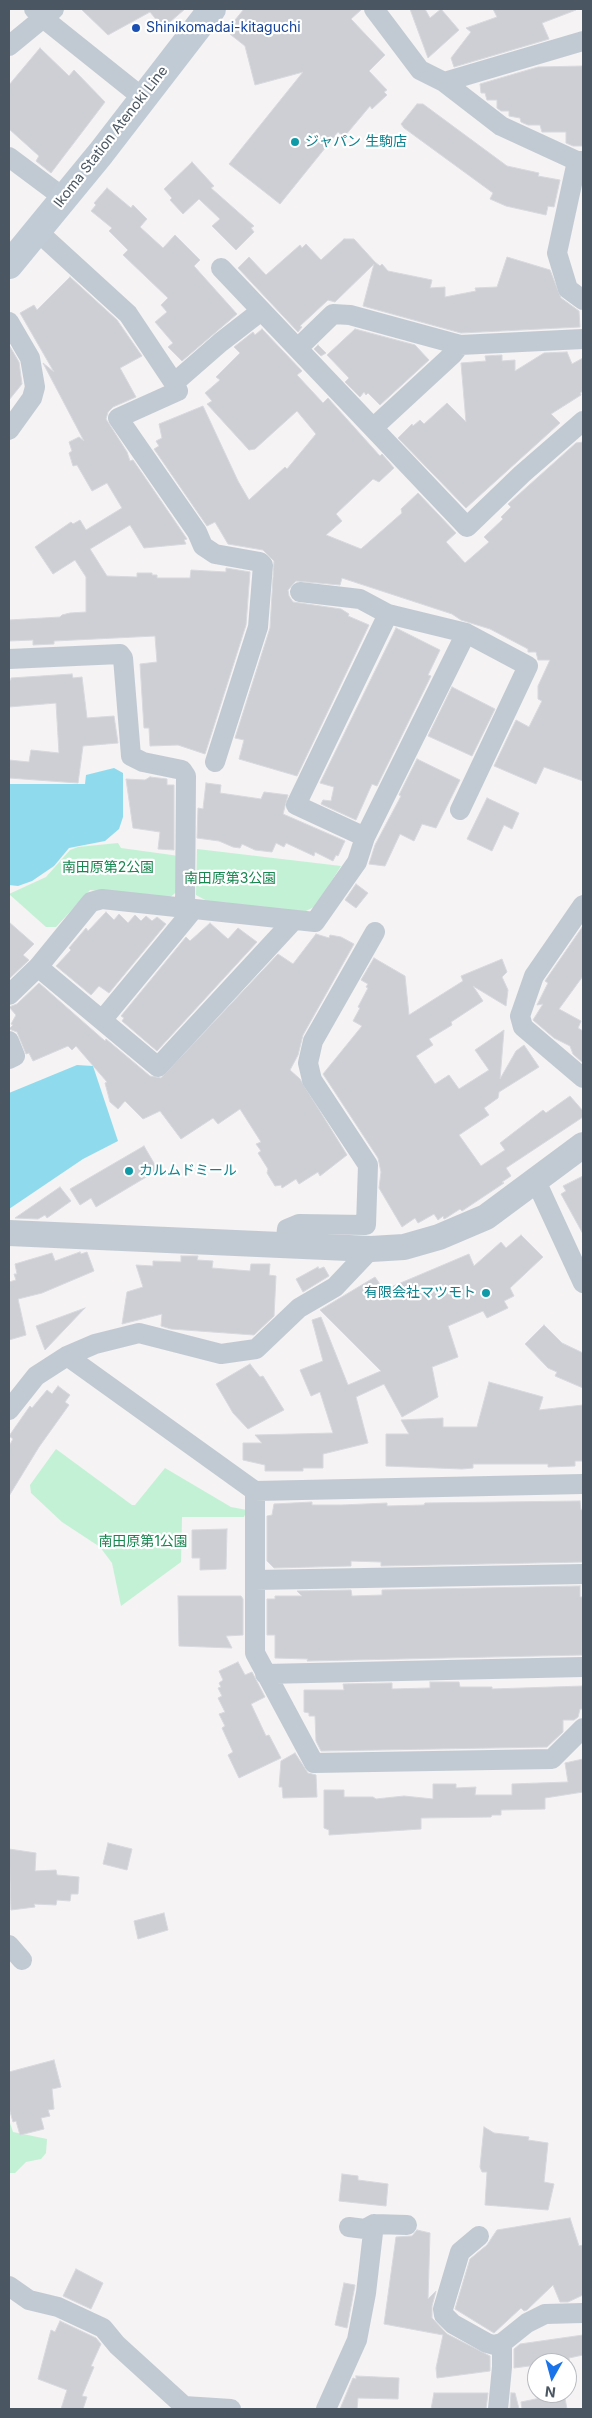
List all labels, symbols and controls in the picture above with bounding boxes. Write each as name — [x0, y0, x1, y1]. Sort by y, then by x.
place label: Shinikomadai-kitaguchi — [146, 20, 301, 36]
marker: Shinikomadai-kitaguchi — [130, 22, 142, 34]
street label: Ikoma Station Atenoki Line — [50, 63, 172, 211]
place label: ジャパン 生駒店 — [305, 134, 407, 150]
marker: ジャパン 生駒店 — [289, 136, 301, 148]
park label: 南田原第2公園 — [62, 860, 154, 876]
park label: 南田原第3公園 — [184, 871, 276, 887]
place label: カルムドミール — [139, 1163, 237, 1179]
marker: カルムドミール — [123, 1165, 135, 1177]
place label: 有限会社マツモト — [364, 1285, 476, 1301]
marker: 有限会社マツモト — [480, 1287, 492, 1299]
park label: 南田原第1公園 — [98, 1534, 188, 1550]
north arrow — [527, 2353, 577, 2403]
text: N — [544, 2383, 557, 2401]

